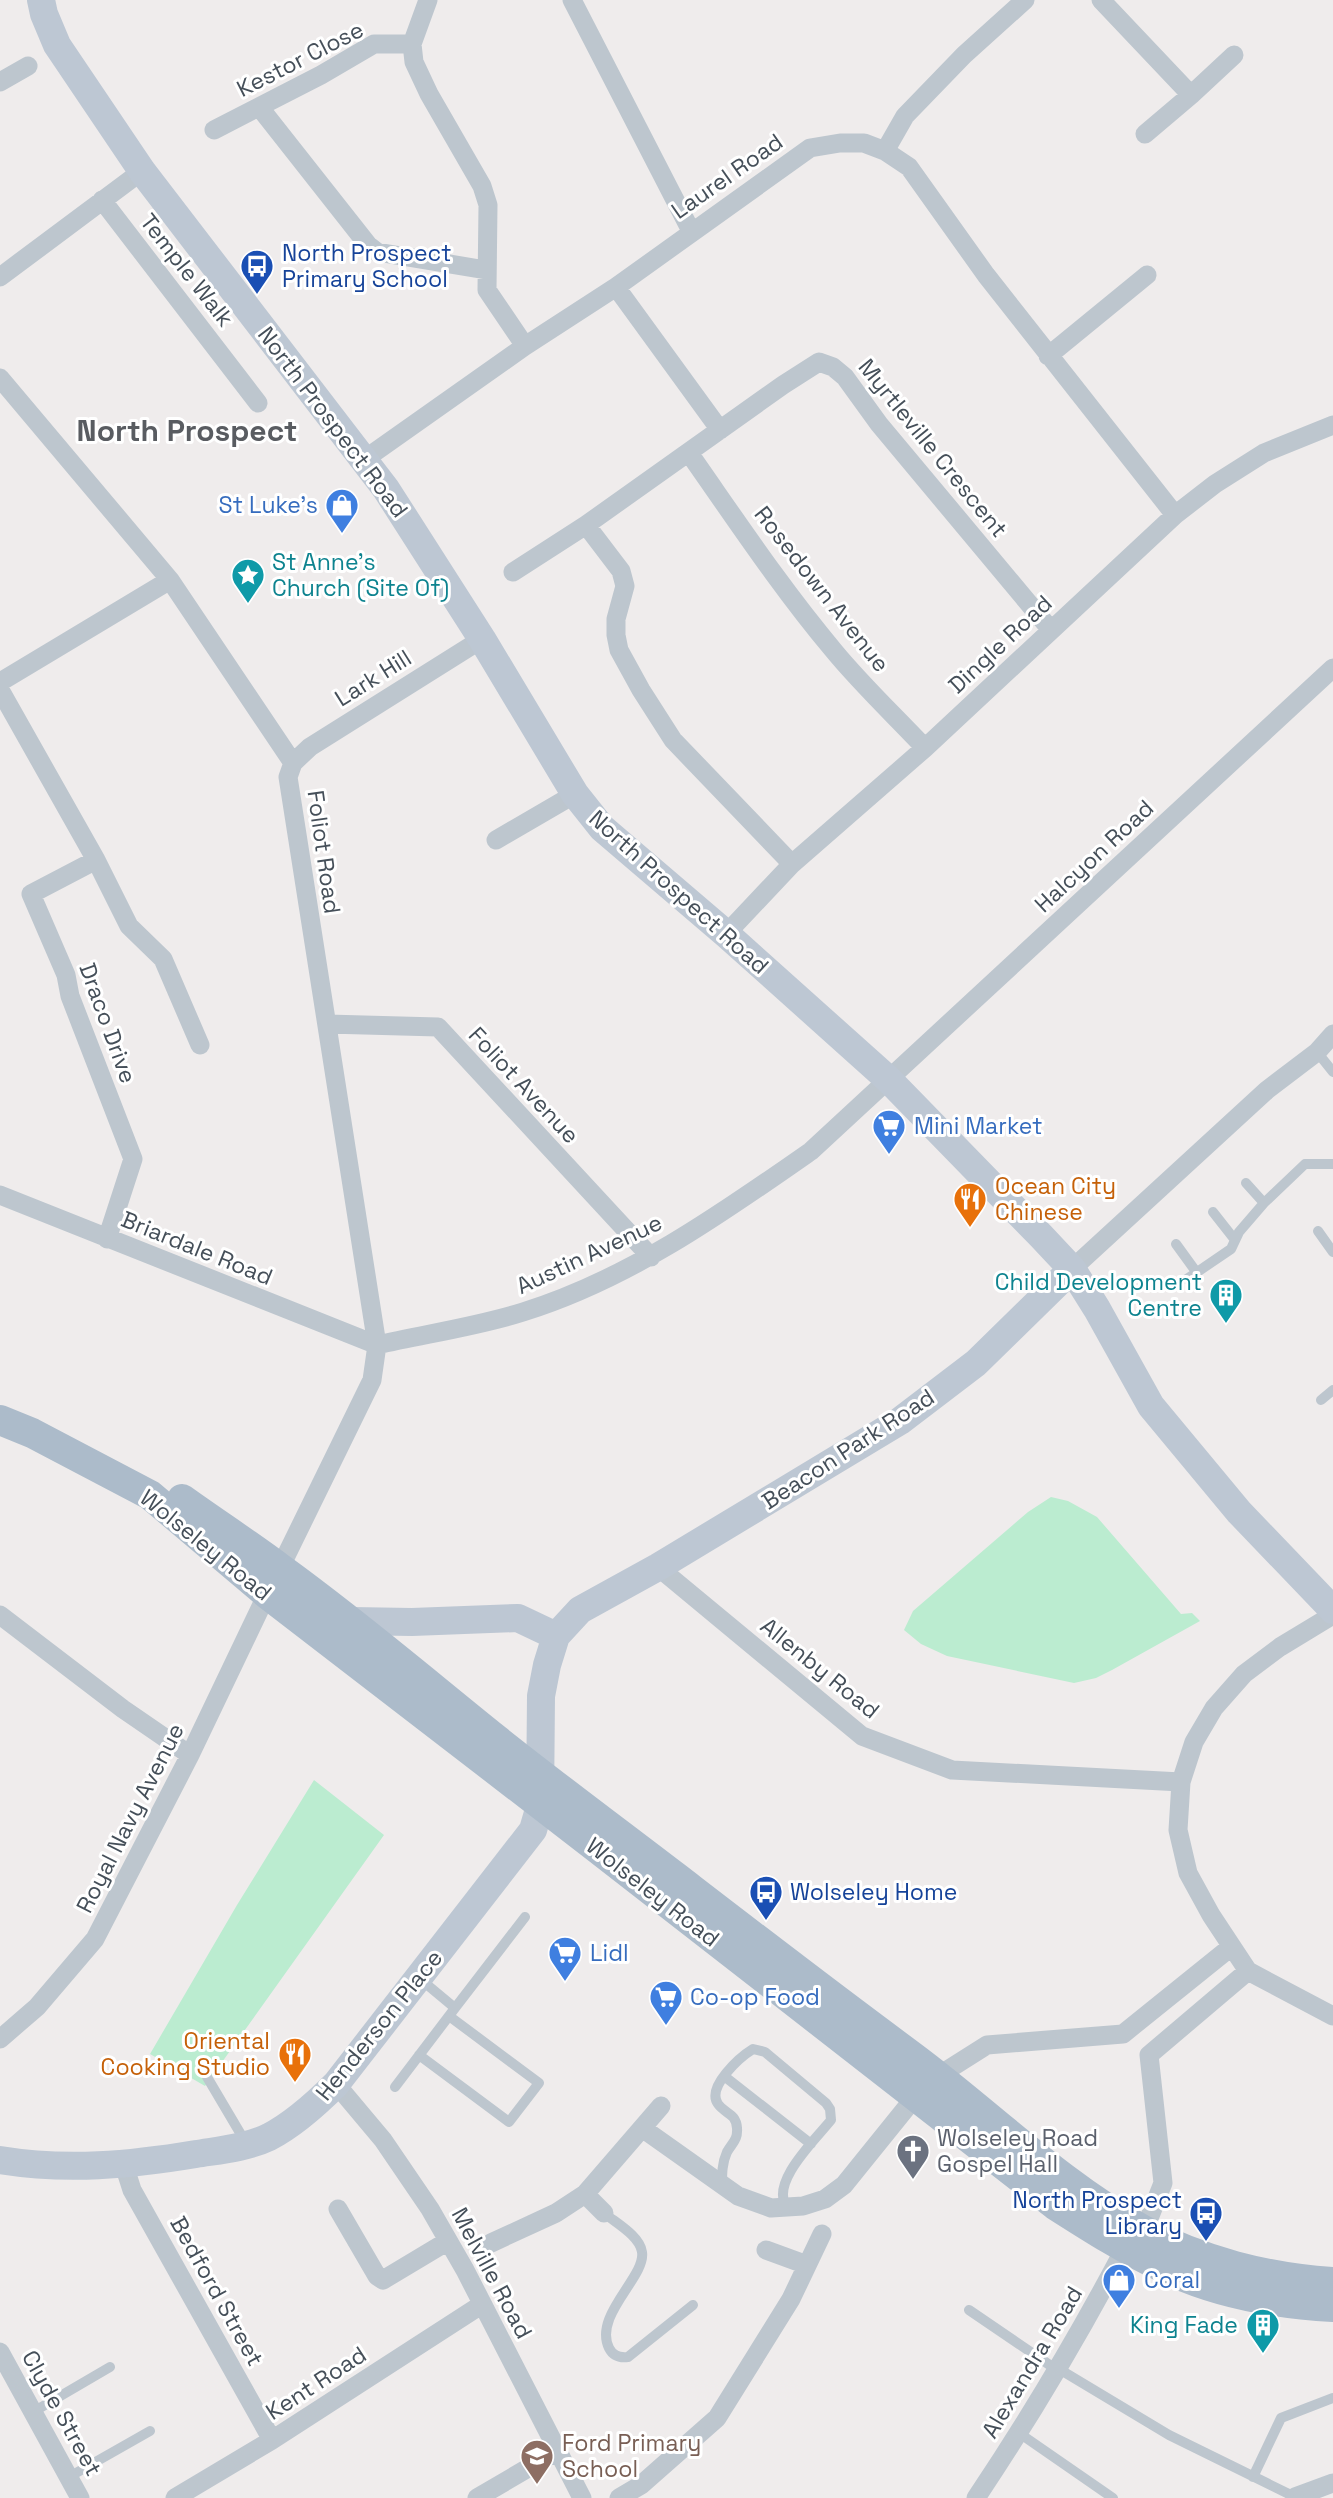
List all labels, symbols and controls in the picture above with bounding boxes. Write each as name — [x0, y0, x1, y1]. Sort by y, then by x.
street label: Kestor Close — [232, 14, 368, 104]
street label: Laurel Road — [665, 127, 789, 225]
street label: Temple Walk — [133, 207, 241, 333]
place label: North Prospect Primary School — [282, 238, 451, 294]
bus stop icon: North Prospect Primary School — [238, 247, 276, 296]
street label: North Prospect Road — [251, 320, 415, 524]
street label: Myrtleville Crescent — [852, 353, 1014, 543]
district label: North Prospect — [77, 411, 297, 450]
shop icon: St Luke's — [323, 486, 361, 535]
place label: St Luke's — [218, 490, 318, 520]
street label: Rosedown Avenue — [748, 500, 896, 678]
place label: St Anne's Church (Site Of) — [272, 547, 449, 603]
place icon: St Anne's Church (Site Of) — [229, 556, 267, 605]
street label: Dingle Road — [942, 588, 1058, 700]
street label: Lark Hill — [329, 643, 417, 713]
street label: Foliot Road — [300, 788, 348, 916]
street label: Halcyon Road — [1028, 793, 1160, 919]
street label: North Prospect Road — [583, 803, 775, 981]
street label: Draco Drive — [72, 959, 144, 1087]
street label: Foliot Avenue — [462, 1020, 586, 1150]
supermarket icon: Mini Market — [870, 1107, 908, 1156]
place label: Mini Market — [914, 1111, 1042, 1141]
place label: Ocean City Chinese — [995, 1171, 1116, 1227]
restaurant icon: Ocean City Chinese — [951, 1180, 989, 1229]
street label: Briardale Road — [117, 1204, 277, 1292]
street label: Austin Avenue — [511, 1207, 667, 1301]
place label: Child Development Centre — [995, 1267, 1202, 1323]
building icon: Child Development Centre — [1207, 1276, 1245, 1325]
street label: Beacon Park Road — [756, 1382, 940, 1516]
street label: Wolseley Road — [134, 1483, 278, 1607]
street label: Allenby Road — [754, 1611, 886, 1725]
street label: Royal Navy Avenue — [69, 1718, 191, 1918]
street label: Wolseley Road — [580, 1831, 726, 1953]
bus stop icon: Wolseley Home — [747, 1873, 785, 1922]
place label: Wolseley Home — [790, 1877, 957, 1907]
supermarket icon: Lidl — [546, 1934, 584, 1983]
place label: Lidl — [590, 1938, 629, 1968]
street label: Henderson Place — [309, 1943, 449, 2107]
supermarket icon: Co-op Food — [647, 1978, 685, 2027]
place label: Co-op Food — [690, 1982, 820, 2012]
place label: Oriental Cooking Studio — [101, 2026, 270, 2082]
restaurant icon: Oriental Cooking Studio — [276, 2035, 314, 2084]
place label: Wolseley Road Gospel Hall — [937, 2123, 1098, 2179]
church icon: Wolseley Road Gospel Hall — [894, 2132, 932, 2181]
place label: North Prospect Library — [1013, 2185, 1182, 2241]
bus stop icon: North Prospect Library — [1187, 2194, 1225, 2243]
street label: Melville Road — [445, 2202, 539, 2344]
street label: Bedford Street — [163, 2211, 271, 2371]
shop icon: Coral — [1100, 2261, 1138, 2310]
place label: Coral — [1144, 2265, 1200, 2295]
street label: Alexandra Road — [975, 2280, 1089, 2444]
building icon: King Fade — [1244, 2306, 1282, 2355]
place label: King Fade — [1130, 2310, 1238, 2340]
street label: Kent Road — [260, 2339, 372, 2427]
street label: Clyde Street — [15, 2345, 109, 2481]
place label: Ford Primary School — [562, 2428, 701, 2484]
school or university icon: Ford Primary School — [518, 2437, 556, 2486]

